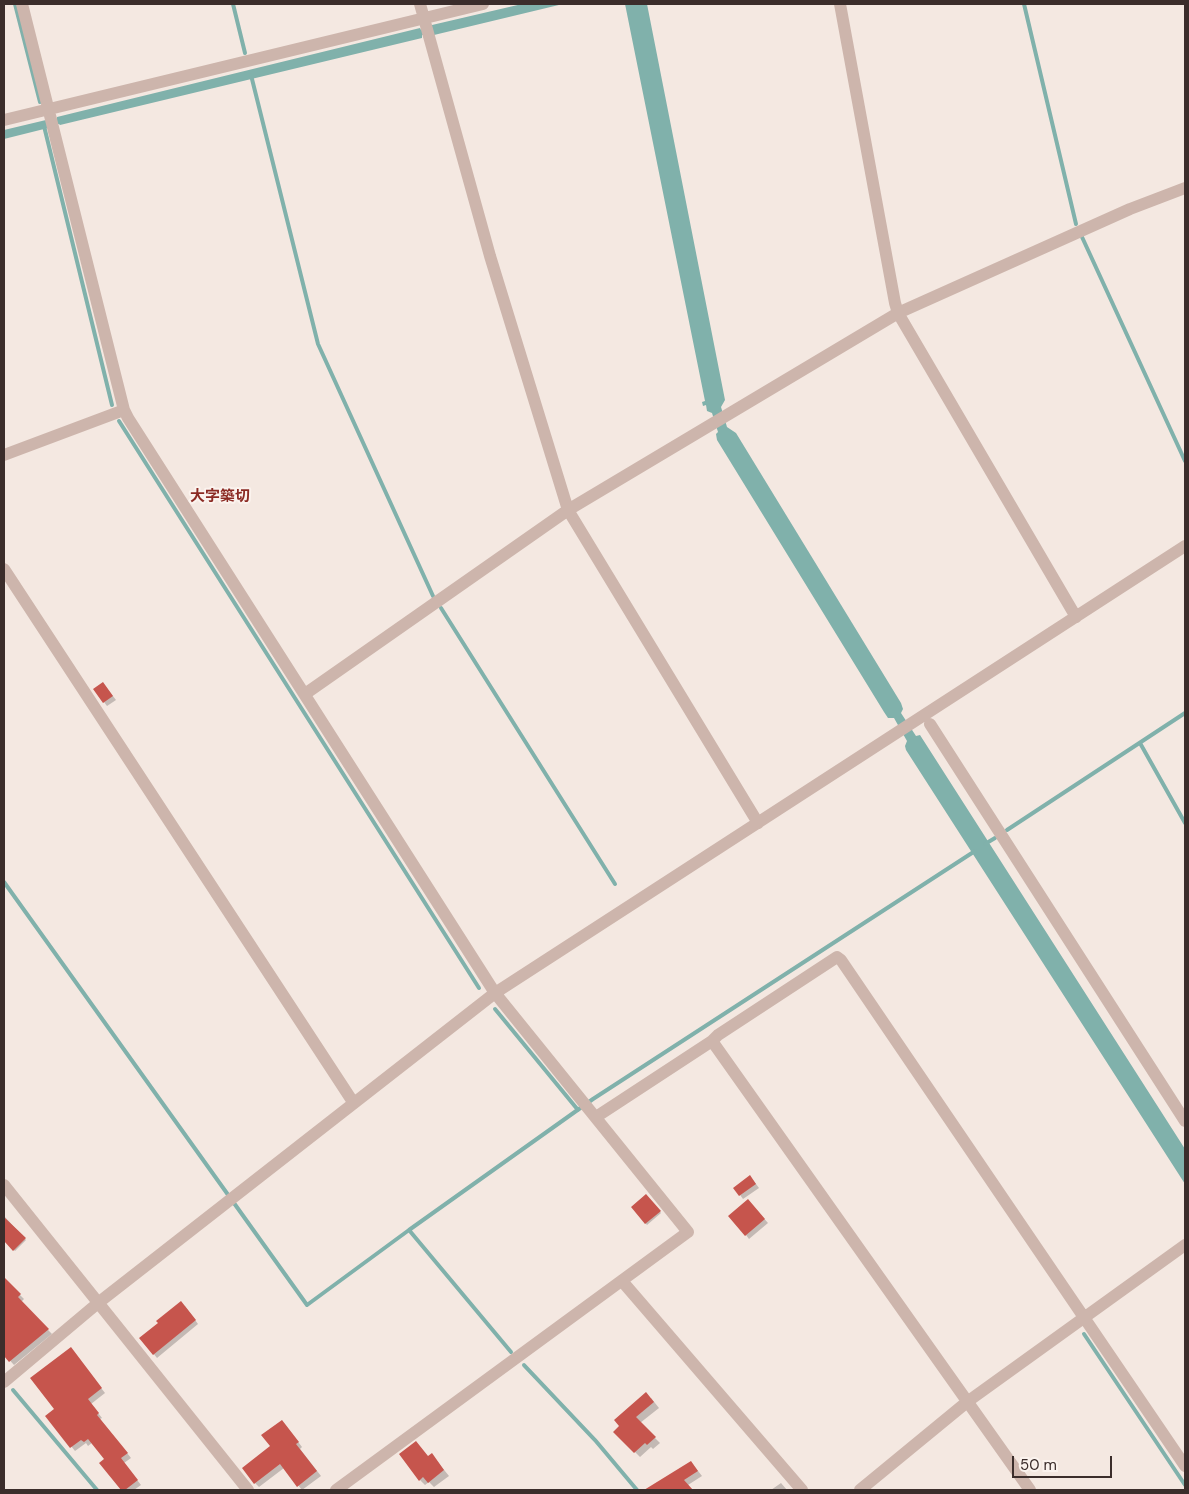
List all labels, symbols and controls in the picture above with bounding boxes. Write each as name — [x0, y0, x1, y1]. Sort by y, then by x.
district label: 大字築切 — [190, 488, 250, 506]
scale bar — [1014, 1446, 1114, 1478]
text: 50 m — [1020, 1455, 1057, 1475]

